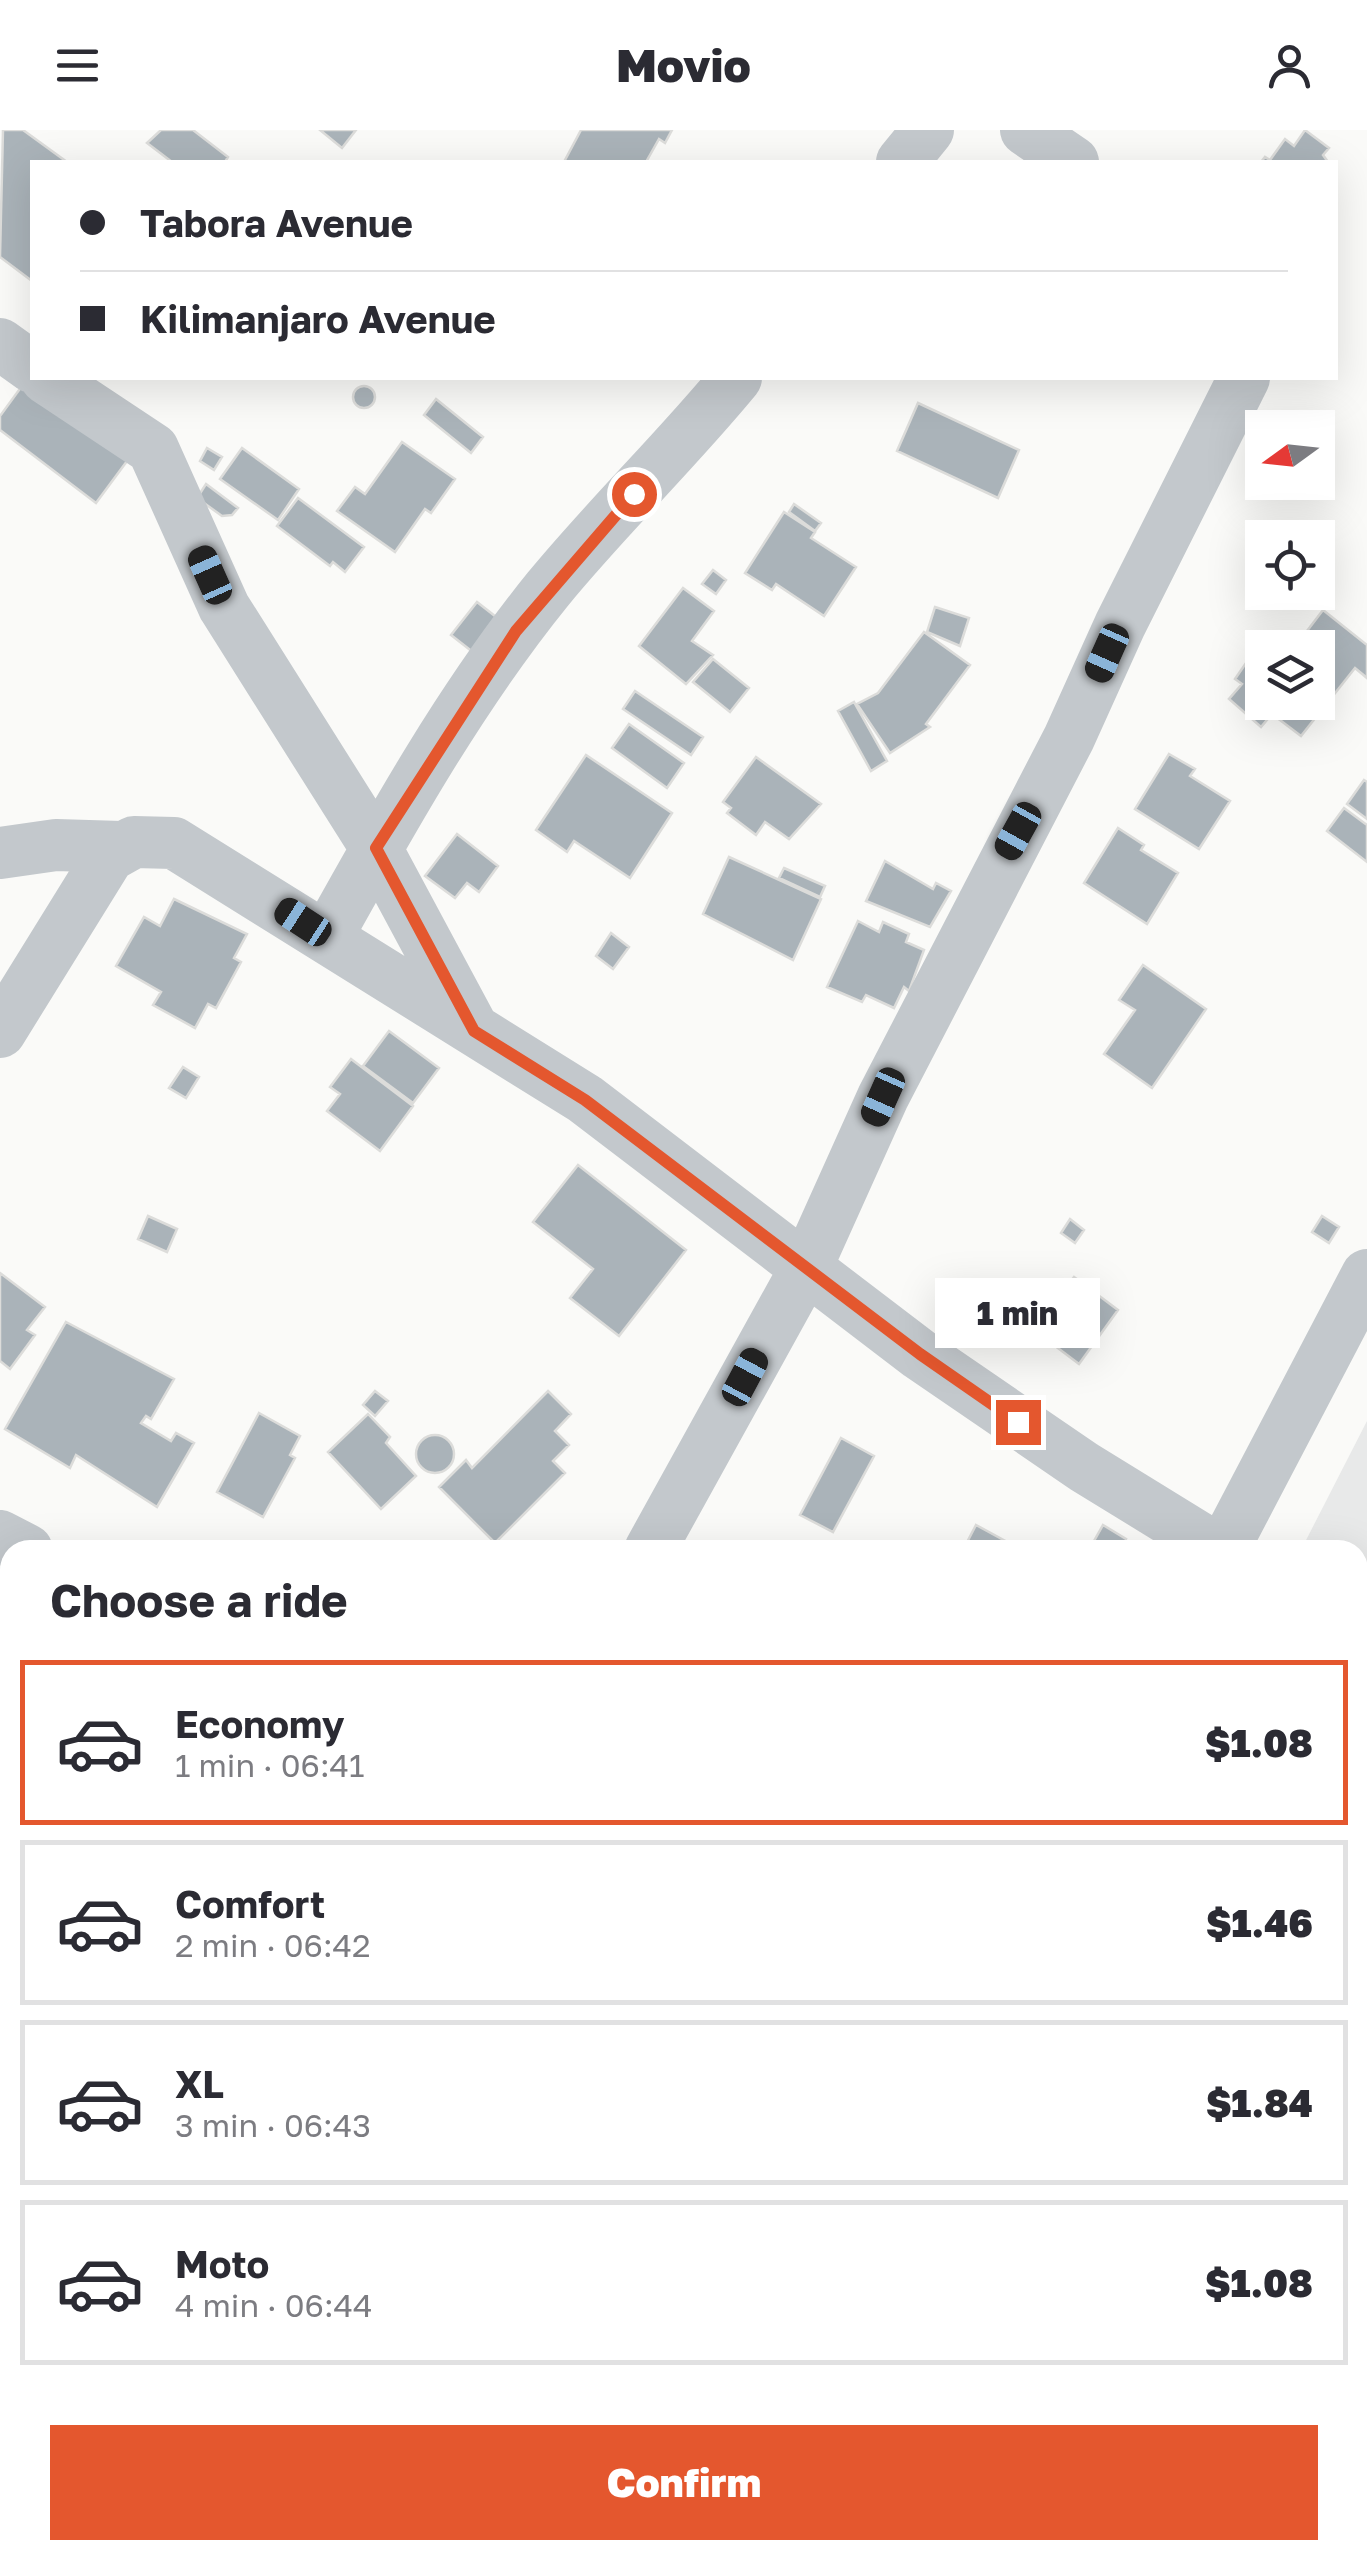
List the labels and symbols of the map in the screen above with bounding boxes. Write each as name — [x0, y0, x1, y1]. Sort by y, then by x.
north arrow — [1245, 410, 1335, 500]
route start — [612, 472, 657, 517]
car — [184, 541, 236, 609]
car — [1081, 619, 1133, 687]
car — [990, 797, 1046, 865]
car — [270, 893, 336, 951]
car — [857, 1063, 909, 1131]
callout: 1 min — [936, 1277, 1100, 1347]
car — [718, 1343, 772, 1411]
route end — [996, 1400, 1041, 1445]

